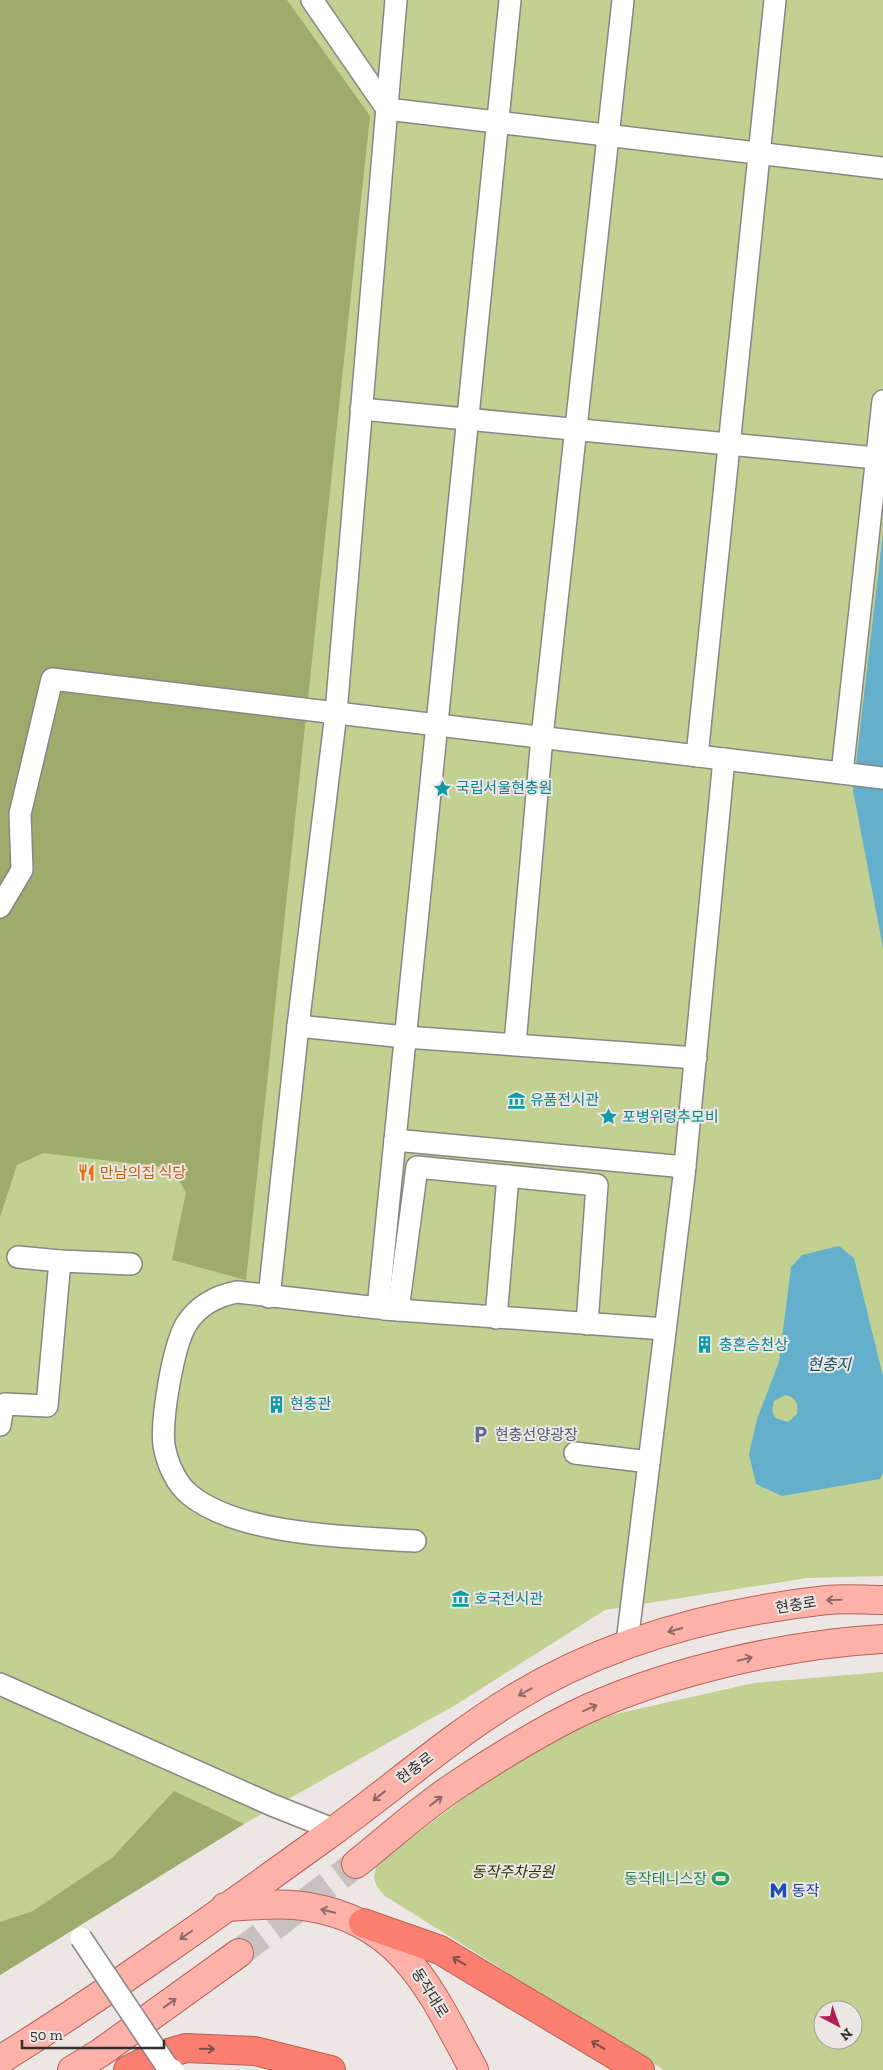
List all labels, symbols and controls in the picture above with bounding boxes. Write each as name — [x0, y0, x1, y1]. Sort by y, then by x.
place icon: 국립서울현충원 — [432, 778, 452, 798]
place label: 국립서울현충원 — [456, 779, 553, 797]
museum icon: 유품전시관 — [506, 1090, 526, 1110]
place label: 유품전시관 — [530, 1091, 599, 1109]
place icon: 포병위령추모비 — [598, 1107, 618, 1127]
place label: 포병위령추모비 — [622, 1108, 719, 1126]
restaurant icon: 만남의집 식당 — [76, 1163, 96, 1183]
place label: 만남의집 식당 — [100, 1164, 186, 1182]
building icon: 충혼승천상 — [695, 1335, 715, 1355]
place label: 충혼승천상 — [719, 1336, 788, 1354]
water label: 현충지 — [807, 1355, 852, 1374]
building icon: 현충관 — [266, 1394, 286, 1414]
place label: 현충관 — [290, 1395, 332, 1413]
parking icon: 현충선양광장 — [471, 1425, 491, 1445]
place label: 현충선양광장 — [495, 1426, 578, 1444]
museum icon: 호국전시관 — [450, 1589, 470, 1609]
place label: 호국전시관 — [474, 1590, 543, 1608]
street label: 현충로 — [774, 1593, 818, 1617]
one-way arrow — [827, 1595, 843, 1605]
one-way arrow — [667, 1625, 683, 1635]
one-way arrow — [736, 1654, 752, 1663]
one-way arrow — [519, 1687, 533, 1697]
one-way arrow — [582, 1703, 597, 1713]
street label: 현충로 — [393, 1748, 437, 1788]
one-way arrow — [373, 1791, 386, 1802]
one-way arrow — [429, 1795, 442, 1806]
park label: 동작주차공원 — [472, 1863, 556, 1881]
sports icon: 동작테니스장 — [711, 1869, 731, 1889]
place label: 동작테니스장 — [624, 1870, 707, 1888]
metro station icon: 동작 — [768, 1881, 788, 1901]
place label: 동작 — [792, 1882, 820, 1900]
one-way arrow — [320, 1906, 336, 1915]
one-way arrow — [179, 1930, 193, 1940]
one-way arrow — [453, 1956, 467, 1966]
street label: 동작대로 — [408, 1965, 452, 2021]
one-way arrow — [163, 1997, 176, 2008]
north arrow — [813, 2000, 863, 2050]
scale bar — [22, 2018, 165, 2050]
text: N — [836, 2025, 856, 2045]
text: 50 m — [30, 2026, 63, 2044]
one-way arrow — [592, 2039, 606, 2049]
one-way arrow — [199, 2044, 215, 2054]

